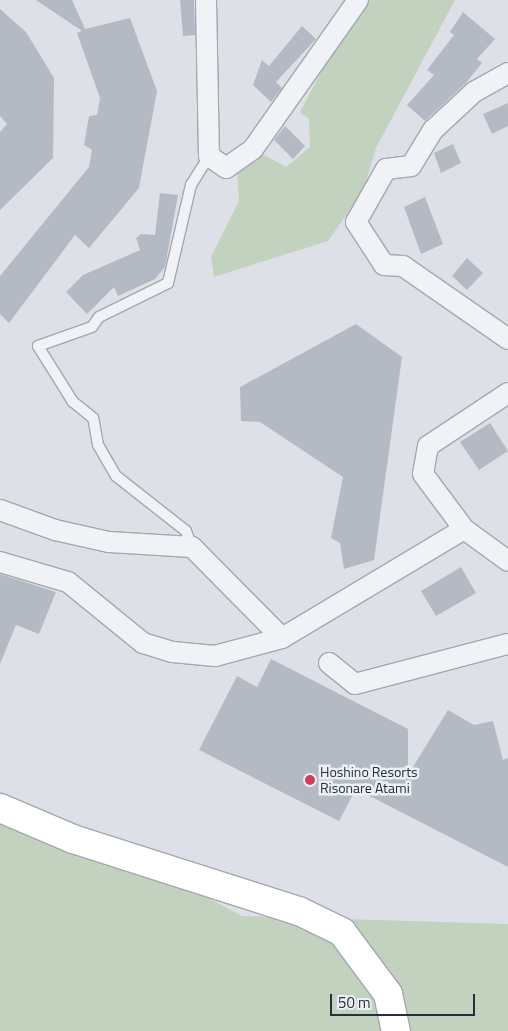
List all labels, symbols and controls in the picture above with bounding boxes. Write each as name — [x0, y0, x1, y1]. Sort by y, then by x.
place label: Hoshino Resorts Risonare Atami — [320, 764, 418, 796]
marker: Hoshino Resorts Risonare Atami — [304, 774, 316, 786]
scale bar — [333, 984, 478, 1016]
text: 50 m — [338, 991, 371, 1014]

